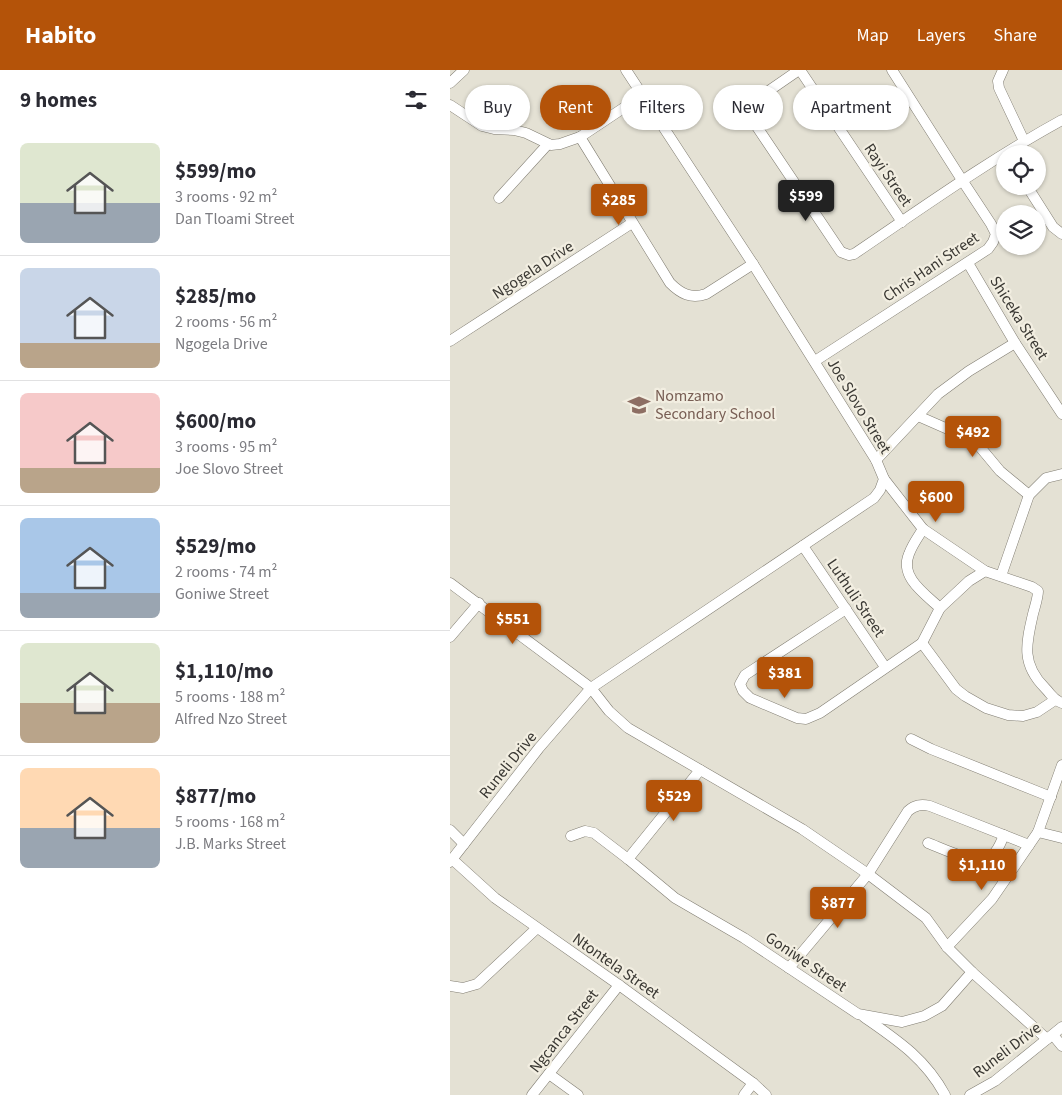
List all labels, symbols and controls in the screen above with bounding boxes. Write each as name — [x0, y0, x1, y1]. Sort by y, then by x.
text: Habito — [25, 18, 96, 53]
text: Map — [857, 23, 889, 48]
text: Layers — [917, 23, 966, 48]
text: Share — [994, 23, 1037, 48]
text: 9 homes — [20, 85, 97, 115]
chip: Buy — [465, 85, 530, 130]
chip: Rent — [540, 85, 611, 130]
chip: Filters — [621, 85, 703, 130]
chip: New — [713, 85, 783, 130]
chip: Apartment — [793, 85, 909, 130]
icon: filters — [402, 86, 430, 114]
street label: Rayi Street — [859, 139, 918, 211]
map controls — [996, 145, 1046, 255]
button: locate — [996, 145, 1046, 195]
text: $599/mo — [175, 156, 256, 186]
icon: home — [60, 163, 120, 223]
pin: $599 — [776, 180, 836, 222]
pin: $285 — [589, 184, 649, 226]
text: $599 — [789, 185, 823, 207]
text: 3 rooms · 92 m² — [175, 186, 277, 208]
text: $285 — [602, 189, 636, 211]
button: layers — [996, 205, 1046, 255]
text: Dan Tloami Street — [175, 208, 295, 230]
street label: Chris Hani Street — [879, 226, 984, 307]
street label: Ngogela Drive — [488, 236, 578, 304]
street label: Shiceka Street — [984, 272, 1054, 365]
text: $285/mo — [175, 281, 256, 311]
icon: home — [60, 288, 120, 348]
text: 2 rooms · 56 m² — [175, 311, 277, 333]
text: Ngogela Drive — [175, 333, 268, 355]
street label: Joe Slovo Street — [822, 354, 897, 458]
place label: Nomzamo Secondary School — [655, 385, 775, 425]
school or university icon: Nomzamo Secondary School — [626, 392, 652, 418]
text: $600/mo — [175, 406, 256, 436]
icon: home — [60, 413, 120, 473]
pin: $492 — [943, 416, 1003, 458]
text: $492 — [956, 421, 990, 443]
text: 3 rooms · 95 m² — [175, 436, 277, 458]
text: Joe Slovo Street — [175, 458, 283, 480]
pin: $600 — [906, 480, 966, 523]
text: $600 — [919, 486, 953, 508]
text: $529/mo — [175, 531, 256, 561]
icon: home — [60, 538, 120, 598]
street label: Luthuli Street — [822, 554, 891, 642]
text: 2 rooms · 74 m² — [175, 561, 277, 583]
text: Goniwe Street — [175, 583, 269, 605]
pin: $551 — [483, 602, 543, 645]
text: $551 — [496, 608, 530, 630]
text: $1,110/mo — [175, 656, 274, 686]
pin: $381 — [755, 656, 815, 699]
text: $381 — [768, 662, 802, 684]
icon: home — [60, 663, 120, 723]
text: 5 rooms · 188 m² — [175, 686, 285, 708]
text: Alfred Nzo Street — [175, 708, 287, 730]
street label: Runeli Drive — [474, 727, 542, 803]
pin: $529 — [644, 780, 704, 822]
text: $877/mo — [175, 781, 256, 811]
text: $529 — [657, 785, 691, 807]
icon: home — [60, 788, 120, 848]
text: 5 rooms · 168 m² — [175, 811, 285, 833]
text: J.B. Marks Street — [175, 833, 286, 855]
pin: $1,110 — [941, 848, 1023, 891]
text: $1,110 — [958, 854, 1006, 876]
pin: $877 — [808, 886, 868, 929]
text: $877 — [821, 892, 855, 914]
street label: Goniwe Street — [761, 927, 852, 998]
street label: Ntontela Street — [568, 928, 664, 1004]
street label: Ngcanca Street — [524, 984, 604, 1077]
street label: Runeli Drive — [968, 1017, 1046, 1083]

